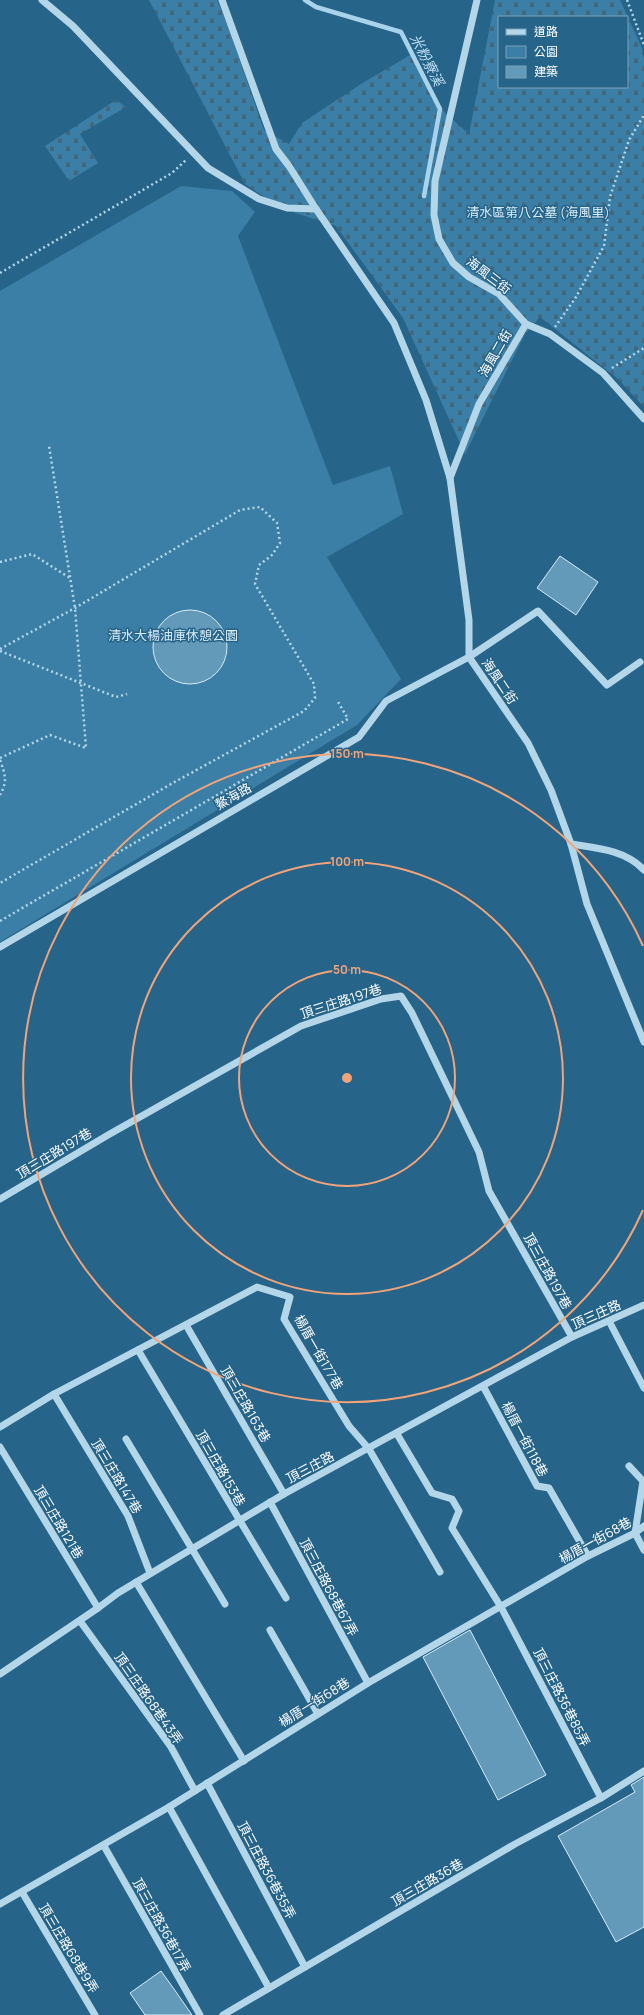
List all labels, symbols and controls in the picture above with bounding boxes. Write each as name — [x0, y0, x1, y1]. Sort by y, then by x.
legend — [498, 16, 628, 88]
text: 道路 — [534, 23, 558, 40]
water label: 米粉寮溪 — [406, 31, 450, 91]
text: 公園 — [534, 43, 558, 60]
text: 建築 — [534, 63, 558, 80]
park label: 清水區第八公墓 (海風里) — [466, 203, 610, 221]
street label: 海風三街 — [463, 252, 515, 298]
street label: 海風二街 — [474, 326, 516, 380]
park label: 清水大楊油庫休憩公園 — [108, 626, 238, 644]
street label: 海風二街 — [478, 654, 522, 708]
text: 150 m — [330, 745, 364, 762]
street label: 鰲海路 — [212, 778, 254, 814]
text: 100 m — [330, 853, 364, 870]
text: 50 m — [333, 961, 361, 978]
street label: 頂三庄路197巷 — [298, 979, 384, 1023]
centre of rings — [340, 1071, 354, 1085]
street label: 頂三庄路197巷 — [13, 1124, 95, 1182]
street label: 頂三庄路197巷 — [520, 1230, 576, 1312]
street label: 頂三庄路 — [569, 1295, 623, 1333]
street label: 楊厝一街177巷 — [290, 1311, 348, 1393]
street label: 頂三庄路163巷 — [217, 1363, 275, 1445]
street label: 楊厝一街118巷 — [498, 1398, 552, 1480]
street label: 頂三庄路153巷 — [192, 1427, 250, 1509]
street label: 頂三庄路147巷 — [88, 1435, 146, 1517]
street label: 頂三庄路 — [283, 1447, 337, 1487]
street label: 頂三庄路121巷 — [30, 1482, 88, 1562]
street label: 楊厝一街68巷 — [555, 1513, 635, 1567]
street label: 頂三庄路68巷67弄 — [296, 1535, 362, 1639]
street label: 頂三庄路36巷85弄 — [529, 1645, 595, 1749]
street label: 頂三庄路68巷43弄 — [111, 1648, 187, 1748]
street label: 楊厝一街68巷 — [275, 1673, 353, 1731]
street label: 頂三庄路36巷35弄 — [234, 1818, 300, 1922]
street label: 頂三庄路36巷 — [388, 1854, 466, 1910]
street label: 頂三庄路36巷17弄 — [129, 1875, 195, 1975]
street label: 頂三庄路68巷9弄 — [35, 1900, 103, 1996]

